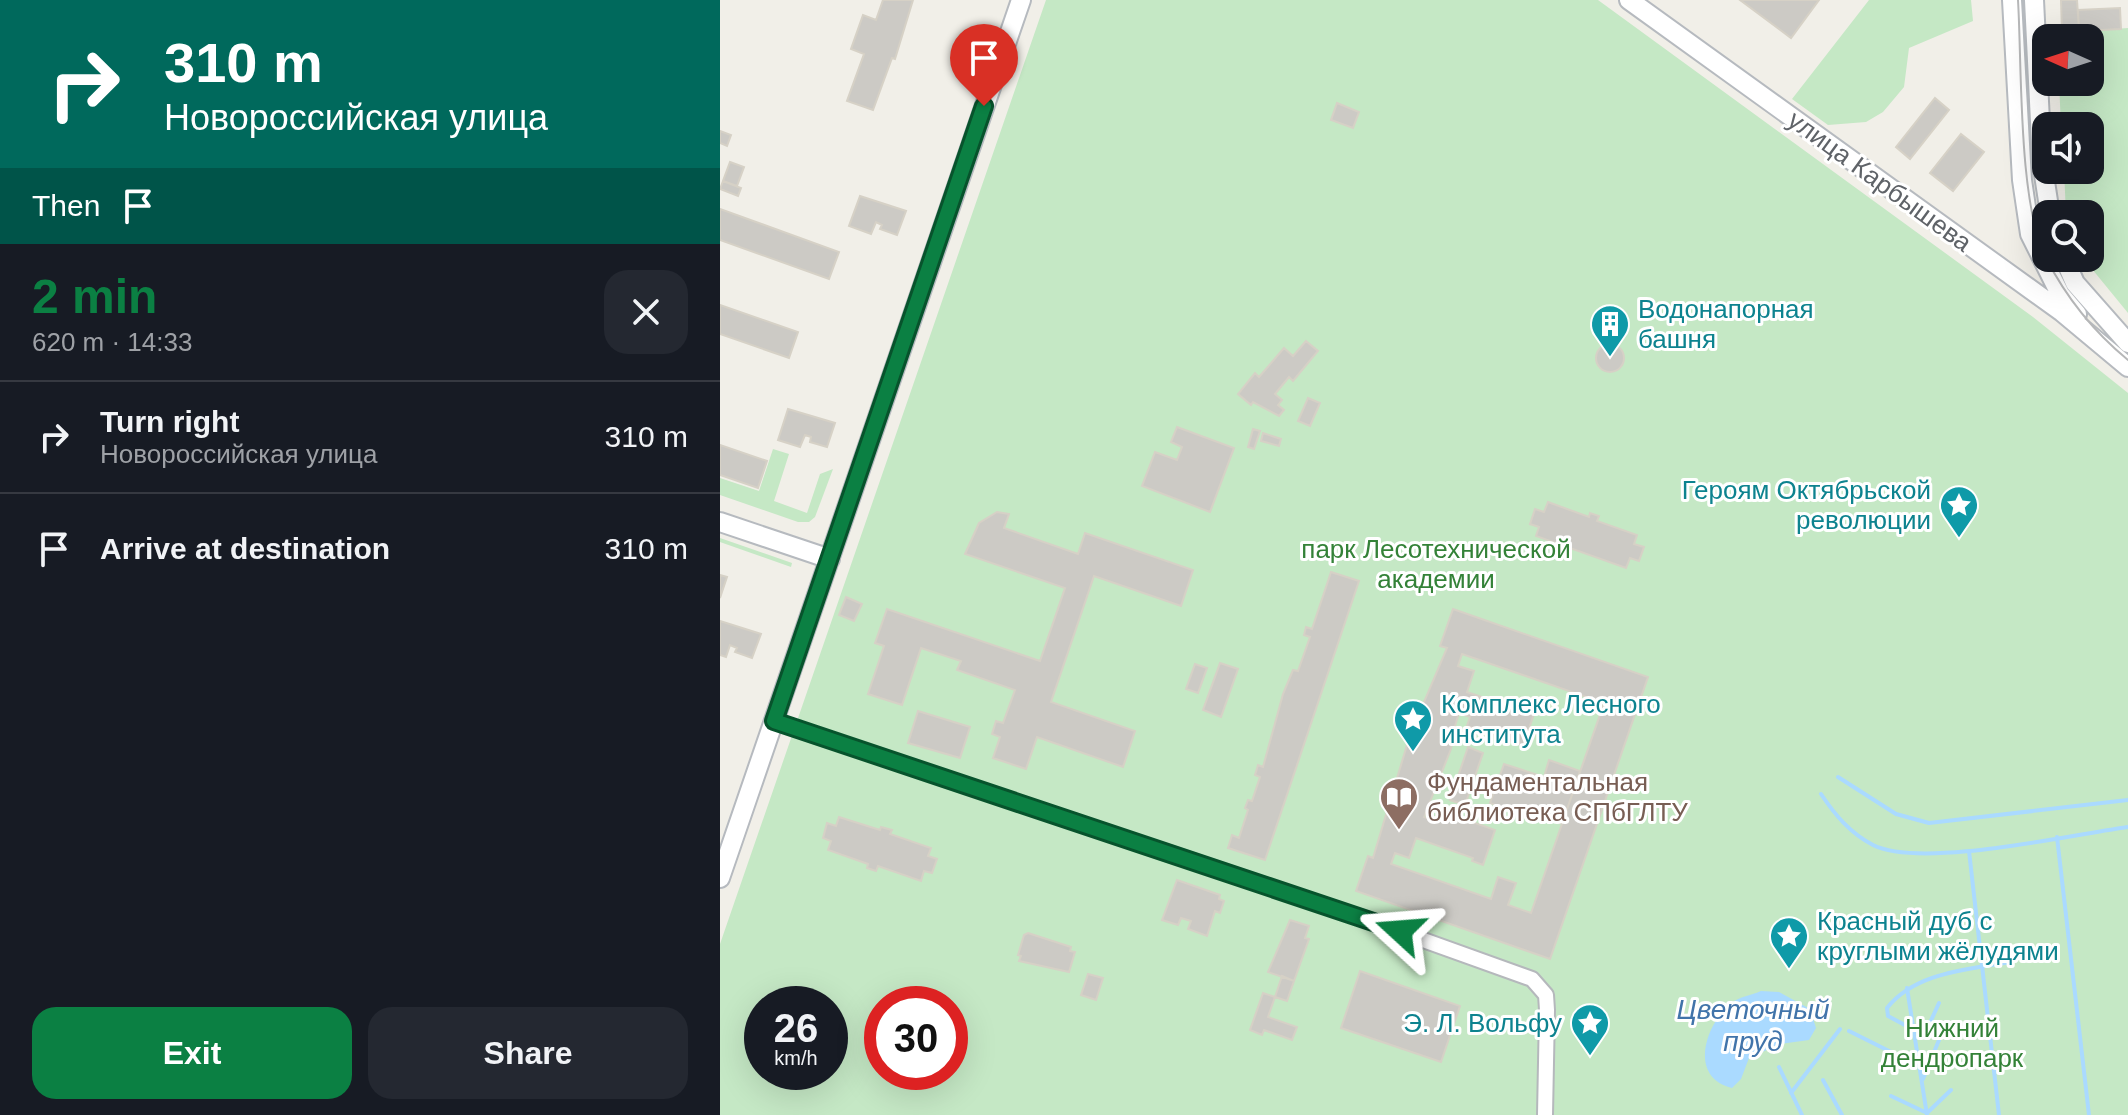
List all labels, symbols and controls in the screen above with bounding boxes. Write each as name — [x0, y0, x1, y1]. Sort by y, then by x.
pin — [950, 24, 1018, 106]
north arrow — [2032, 24, 2104, 96]
map controls — [2032, 24, 2104, 272]
text: 310 m — [164, 31, 323, 94]
icon: right — [32, 32, 136, 136]
icon: arrive — [962, 36, 1006, 80]
text: Новороссийская улица — [164, 97, 548, 138]
street label: улица Карбышева — [1782, 104, 1978, 258]
button: sound — [2032, 112, 2104, 184]
icon: arrive — [116, 184, 160, 228]
text: Then — [32, 189, 100, 222]
button: search — [2032, 200, 2104, 272]
text: 2 min — [32, 270, 157, 323]
button: close — [604, 270, 688, 354]
place label: Водонапорная башня — [1638, 294, 1814, 354]
building icon: Водонапорная башня — [1589, 303, 1631, 358]
text: 620 m · 14:33 — [32, 327, 192, 357]
text: Turn right — [100, 405, 239, 438]
icon: right — [32, 415, 76, 459]
text: 310 m — [605, 420, 688, 453]
text: Новороссийская улица — [100, 439, 377, 469]
place label: Героям Октябрьской революции — [1682, 475, 1931, 535]
place icon: Героям Октябрьской революции — [1938, 484, 1980, 539]
icon: arrive — [32, 527, 76, 571]
text: Arrive at destination — [100, 532, 390, 565]
text: 310 m — [605, 532, 688, 565]
park label: парк Лесотехнической академии — [1301, 534, 1571, 594]
place label: Комплекс Лесного института — [1441, 689, 1661, 749]
place icon: Комплекс Лесного института — [1392, 698, 1434, 753]
place label: Фундаментальная библиотека СПбГЛТУ — [1427, 767, 1688, 827]
library icon: Фундаментальная библиотека СПбГЛТУ — [1378, 776, 1420, 831]
position arrow — [1358, 889, 1442, 973]
place label: Красный дуб с круглыми жёлудями — [1817, 906, 2059, 966]
place icon: Красный дуб с круглыми жёлудями — [1768, 915, 1810, 970]
speed limit sign: 30 — [864, 986, 968, 1090]
water label: Цветочный пруд — [1676, 994, 1830, 1057]
place icon: Э. Л. Вольфу — [1569, 1002, 1611, 1057]
text: 26 — [774, 1006, 818, 1050]
button: Exit — [32, 1007, 352, 1099]
button: Share — [368, 1007, 688, 1099]
place label: Э. Л. Вольфу — [1403, 1008, 1562, 1038]
park label: Нижний дендропарк — [1881, 1013, 2024, 1073]
text: km/h — [774, 1047, 818, 1069]

